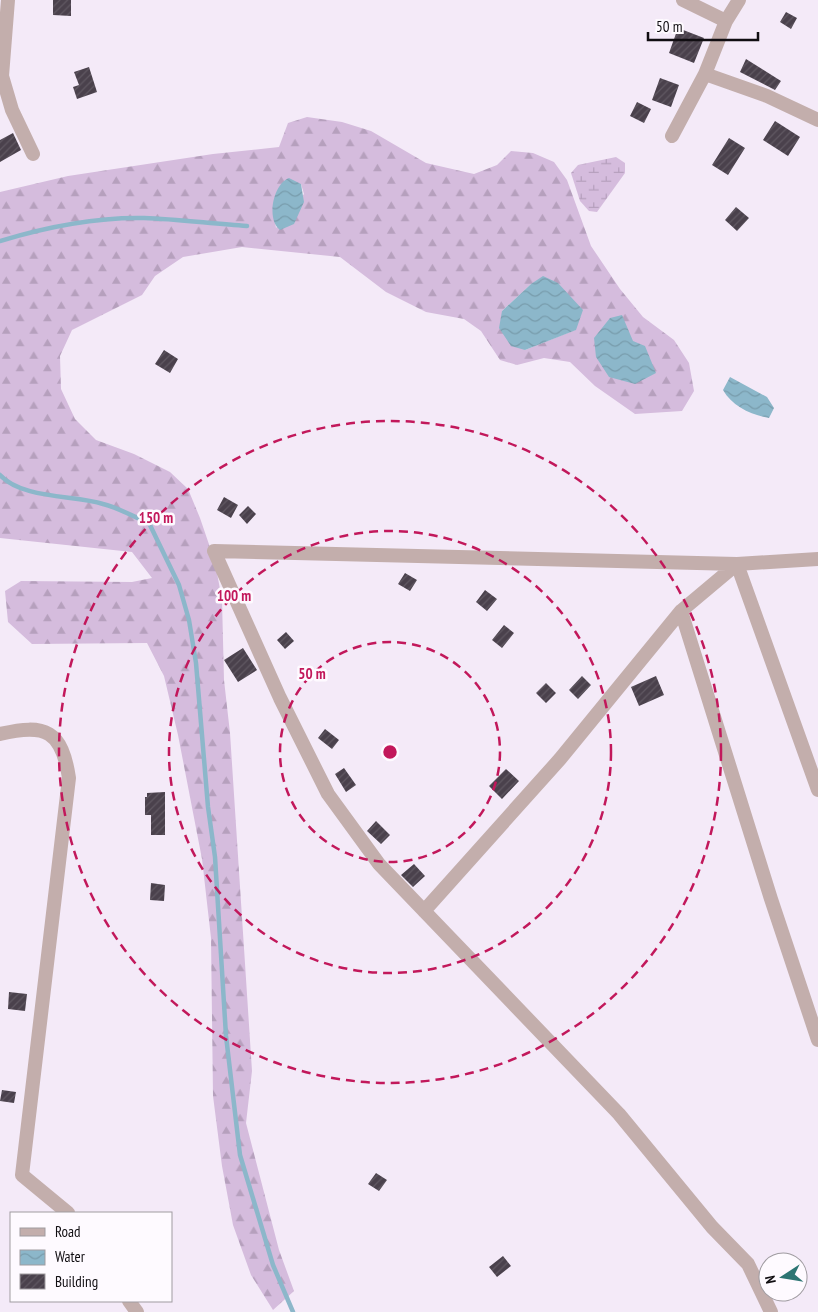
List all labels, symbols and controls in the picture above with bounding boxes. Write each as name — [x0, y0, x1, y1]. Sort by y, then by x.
scale bar — [648, 10, 758, 42]
text: 50 m — [656, 17, 682, 36]
text: 150 m — [139, 508, 173, 527]
text: 100 m — [217, 586, 251, 605]
text: 50 m — [298, 664, 326, 683]
centre of rings — [381, 743, 399, 761]
legend — [10, 1212, 172, 1302]
text: Road — [55, 1222, 81, 1241]
text: Water — [55, 1247, 86, 1266]
north arrow — [758, 1252, 808, 1302]
text: Building — [55, 1272, 98, 1291]
text: N — [761, 1274, 780, 1285]

